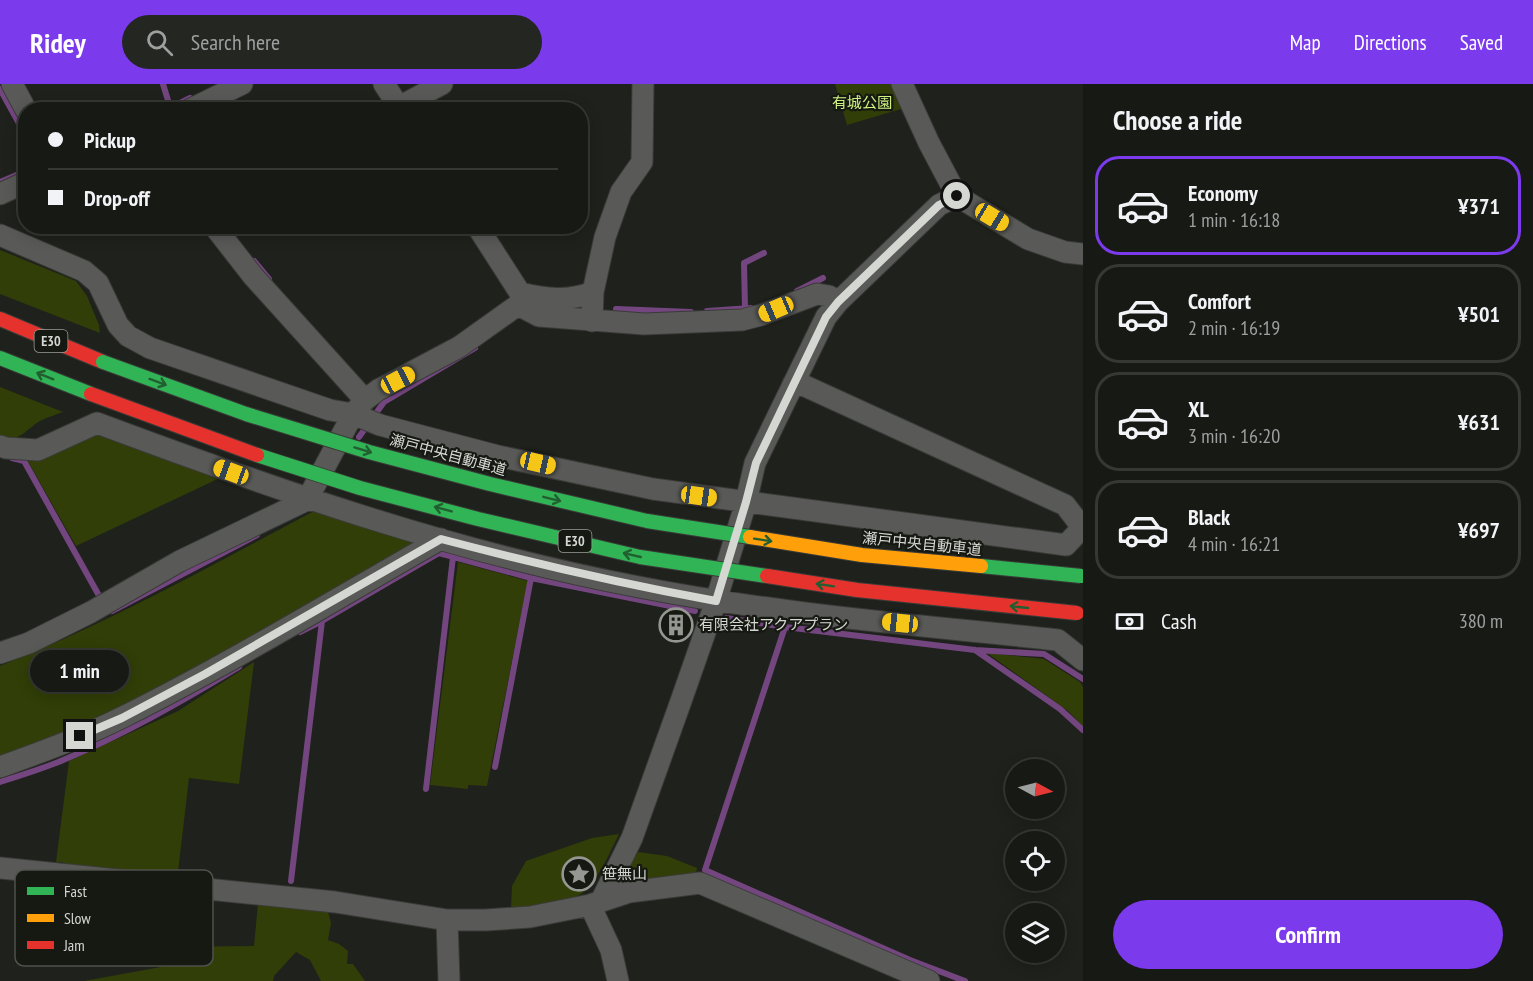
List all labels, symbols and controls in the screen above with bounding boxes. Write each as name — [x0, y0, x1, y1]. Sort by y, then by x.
search box — [122, 15, 542, 69]
text: Ridey — [30, 24, 86, 61]
icon: search — [143, 26, 176, 59]
text: Search here — [191, 28, 280, 56]
text: Map — [1290, 29, 1321, 56]
text: Directions — [1354, 29, 1427, 56]
text: Saved — [1460, 29, 1503, 56]
park label: 有城公園 — [832, 93, 892, 112]
text: Choose a ride — [1113, 103, 1242, 137]
text: Pickup — [84, 126, 136, 154]
icon: car — [1116, 179, 1170, 233]
text: Economy — [1188, 179, 1258, 207]
route start — [943, 182, 970, 209]
text: Drop-off — [84, 184, 150, 212]
text: ¥371 — [1458, 192, 1500, 220]
car — [972, 200, 1012, 234]
text: 1 min · 16:18 — [1188, 207, 1280, 233]
icon: car — [1116, 287, 1170, 341]
text: Comfort — [1188, 287, 1251, 315]
car — [756, 294, 796, 324]
text: ¥501 — [1458, 300, 1500, 328]
text: 2 min · 16:19 — [1188, 315, 1280, 341]
road number: E30 — [34, 330, 68, 352]
car — [378, 364, 418, 396]
one-way arrow — [37, 370, 55, 381]
one-way arrow — [148, 377, 167, 388]
icon: car — [1116, 395, 1170, 449]
text: XL — [1188, 395, 1209, 423]
text: ¥631 — [1458, 408, 1500, 436]
text: 3 min · 16:20 — [1188, 423, 1280, 449]
street label: 瀬戸中央自動車道 — [388, 430, 509, 479]
one-way arrow — [353, 445, 372, 456]
car — [518, 450, 558, 476]
car — [211, 457, 251, 487]
car — [680, 485, 718, 507]
one-way arrow — [542, 493, 561, 505]
one-way arrow — [433, 503, 452, 515]
icon: car — [1116, 503, 1170, 557]
text: Black — [1188, 503, 1230, 531]
text: ¥697 — [1458, 516, 1500, 544]
street label: 瀬戸中央自動車道 — [861, 528, 983, 559]
road number: E30 — [558, 530, 592, 552]
text: 4 min · 16:21 — [1188, 531, 1280, 557]
one-way arrow — [753, 534, 773, 545]
one-way arrow — [623, 548, 642, 560]
one-way arrow — [815, 580, 835, 591]
one-way arrow — [1009, 601, 1029, 612]
icon: cash — [1113, 605, 1146, 638]
building icon: 有限会社アクアプラン — [658, 607, 694, 643]
text: Cash — [1161, 607, 1197, 635]
text: 380 m — [1459, 608, 1503, 634]
car — [881, 612, 919, 634]
place label: 有限会社アクアプラン — [699, 615, 848, 634]
callout: 1 min — [31, 649, 130, 691]
text: 1 min — [59, 658, 100, 684]
route end — [66, 722, 93, 749]
north arrow — [1005, 759, 1065, 819]
map controls — [1005, 759, 1065, 963]
button: locate — [1005, 831, 1065, 891]
place icon: 笹無山 — [561, 856, 597, 892]
place label: 笹無山 — [602, 864, 647, 883]
legend — [15, 870, 213, 966]
text: Fast — [64, 881, 87, 901]
button: Confirm — [1113, 900, 1503, 969]
button: layers — [1005, 903, 1065, 963]
text: Slow — [64, 908, 91, 928]
text: Jam — [63, 935, 85, 955]

